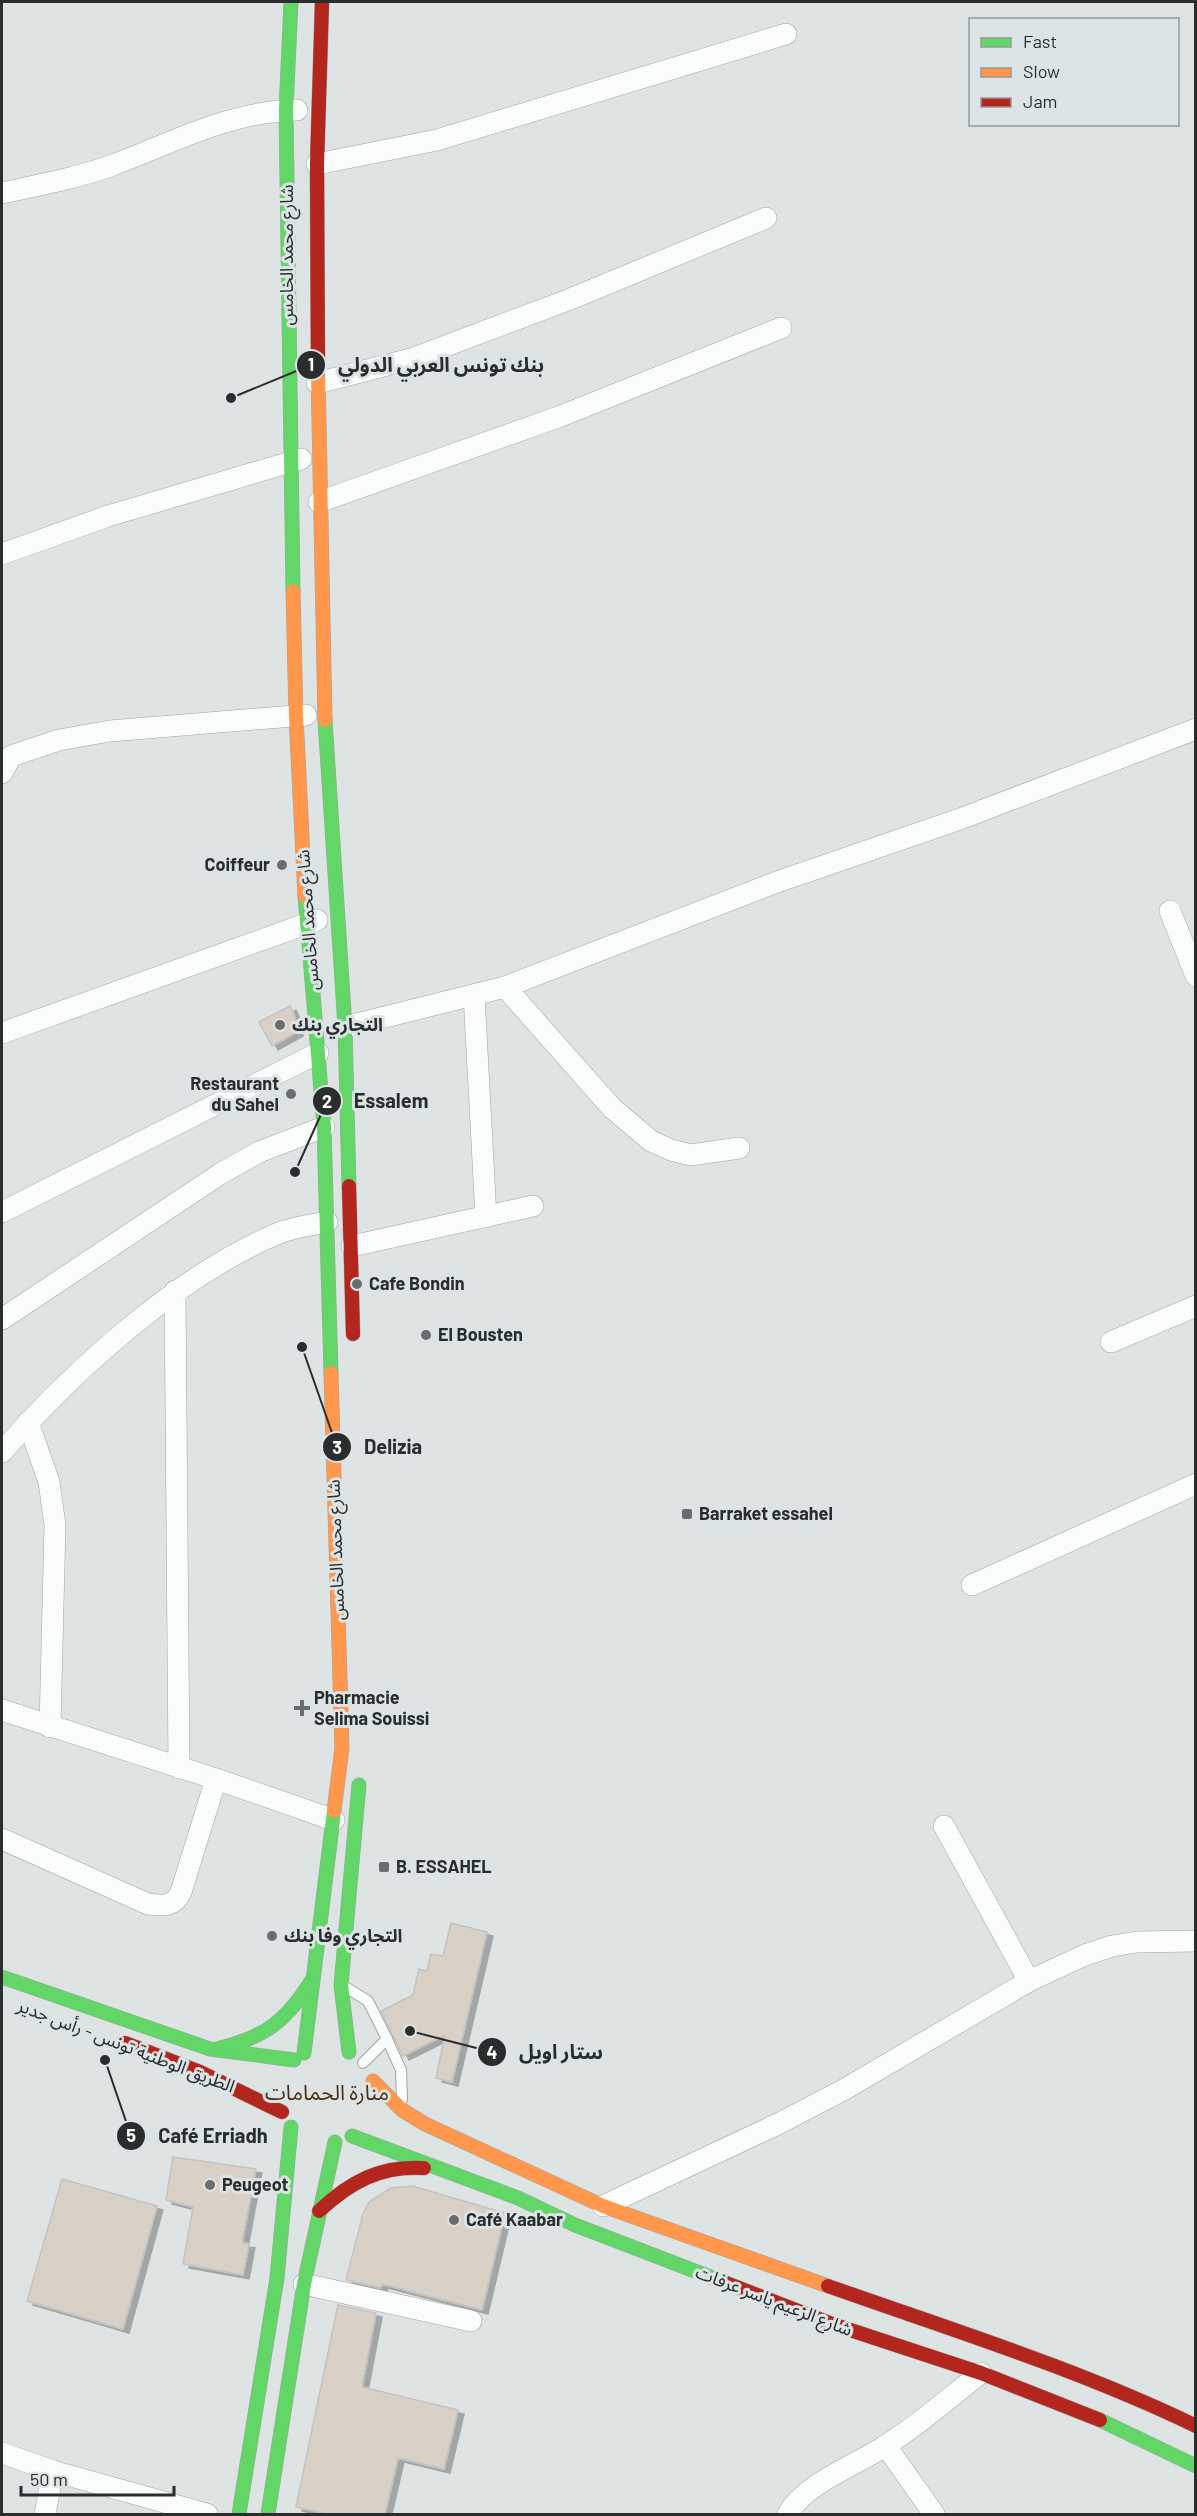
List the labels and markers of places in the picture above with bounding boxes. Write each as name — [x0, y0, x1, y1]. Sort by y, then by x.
callout: بنك تونس العربي الدولي — [296, 346, 556, 384]
place label: Coiffeur — [205, 853, 270, 875]
marker: Coiffeur — [275, 858, 289, 872]
place label: التجاري بنك — [292, 1013, 383, 1039]
marker: التجاري بنك — [273, 1018, 287, 1032]
place label: Restaurant du Sahel — [190, 1072, 279, 1115]
callout: Essalem — [312, 1082, 441, 1120]
marker: Restaurant du Sahel — [284, 1087, 298, 1101]
place label: Cafe Bondin — [369, 1272, 465, 1294]
marker: Cafe Bondin — [350, 1277, 364, 1291]
place label: El Bousten — [438, 1323, 523, 1345]
marker: El Bousten — [419, 1328, 433, 1342]
callout: Delizia — [322, 1428, 434, 1466]
place label: Barraket essahel — [699, 1502, 833, 1524]
marker: Barraket essahel — [680, 1507, 694, 1521]
place label: Pharmacie Selima Souissi — [314, 1686, 429, 1729]
marker: Pharmacie Selima Souissi — [295, 1701, 309, 1715]
place label: B. ESSAHEL — [396, 1855, 492, 1877]
marker: B. ESSAHEL — [377, 1860, 391, 1874]
place label: التجاري وفا بنك — [284, 1924, 402, 1950]
marker: التجاري وفا بنك — [265, 1929, 279, 1943]
callout: ستار اويل — [477, 2033, 615, 2071]
callout: Café Erriadh — [116, 2117, 280, 2155]
place label: Peugeot — [222, 2173, 288, 2195]
marker: Peugeot — [203, 2178, 217, 2192]
place label: Café Kaabar — [466, 2208, 563, 2230]
marker: Café Kaabar — [447, 2213, 461, 2227]

